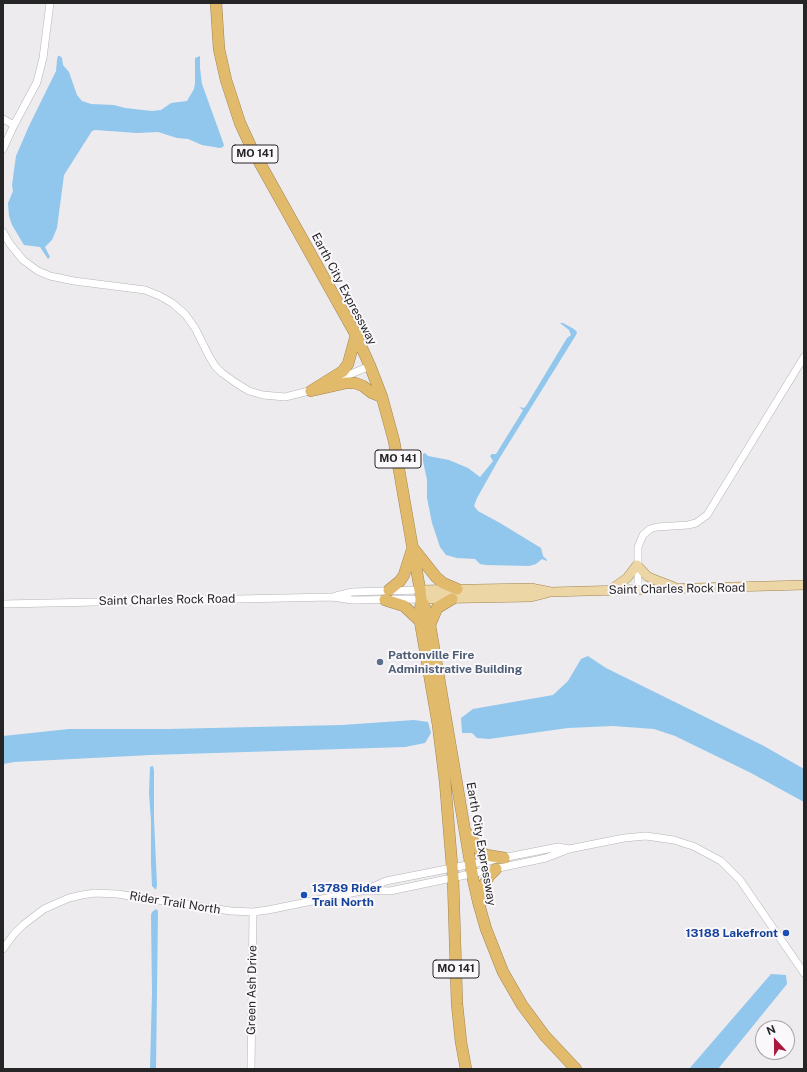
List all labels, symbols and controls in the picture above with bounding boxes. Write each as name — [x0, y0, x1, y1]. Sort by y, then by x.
road number: MO 141 — [232, 145, 278, 163]
street label: Earth City Expressway — [308, 230, 380, 348]
road number: MO 141 — [375, 450, 421, 468]
street label: Saint Charles Rock Road — [609, 581, 745, 597]
street label: Saint Charles Rock Road — [99, 592, 235, 608]
place label: Pattonville Fire Administrative Building — [388, 648, 522, 676]
marker: Pattonville Fire Administrative Building — [375, 657, 385, 667]
street label: Earth City Expressway — [463, 781, 499, 907]
place label: 13789 Rider Trail North — [312, 881, 382, 909]
street label: Rider Trail North — [129, 889, 221, 917]
marker: 13789 Rider Trail North — [299, 890, 309, 900]
place label: 13188 Lakefront — [685, 926, 778, 940]
marker: 13188 Lakefront — [781, 928, 791, 938]
street label: Green Ash Drive — [244, 945, 260, 1035]
road number: MO 141 — [433, 960, 479, 978]
north arrow — [755, 1020, 795, 1060]
text: N — [765, 1023, 777, 1037]

